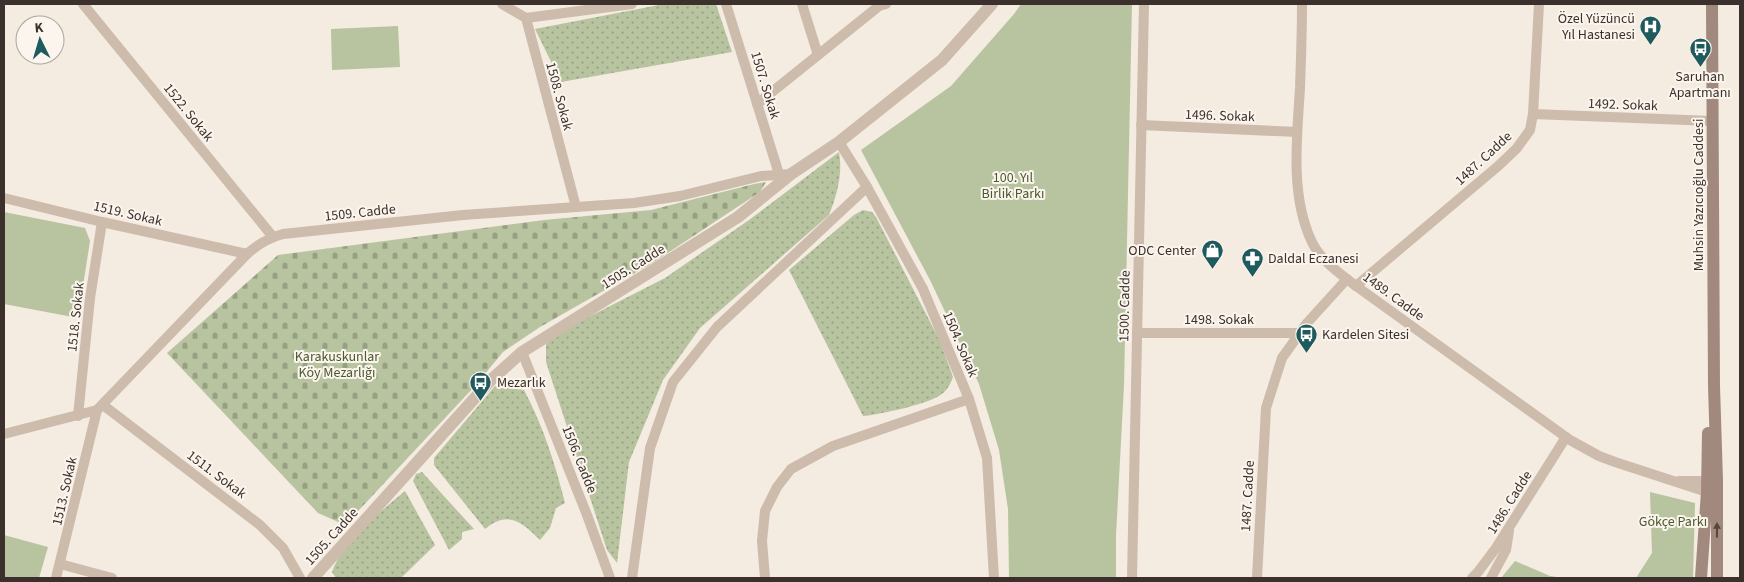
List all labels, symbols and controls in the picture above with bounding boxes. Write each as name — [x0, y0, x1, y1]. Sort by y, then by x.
place label: Özel Yüzüncü Yıl Hastanesi — [1558, 9, 1635, 45]
hospital icon: Özel Yüzüncü Yıl Hastanesi — [1639, 14, 1663, 45]
north arrow — [15, 15, 65, 65]
text: K — [34, 18, 45, 38]
bus stop icon: Saruhan Apartmanı — [1688, 36, 1712, 67]
street label: 1507. Sokak — [745, 49, 785, 122]
street label: 1508. Sokak — [540, 60, 578, 133]
place label: Saruhan Apartmanı — [1669, 67, 1731, 103]
street label: 1522. Sokak — [158, 79, 218, 146]
street label: 1492. Sokak — [1588, 94, 1658, 116]
street label: 1496. Sokak — [1185, 105, 1255, 127]
street label: Muhsin Yazıcıoğlu Caddesi — [1689, 119, 1709, 271]
street label: 1487. Cadde — [1451, 127, 1517, 190]
park label: 100. Yıl Birlik Parkı — [982, 168, 1044, 204]
street label: 1519. Sokak — [91, 196, 164, 232]
street label: 1509. Cadde — [323, 199, 397, 227]
shop icon: ODC Center — [1200, 238, 1224, 269]
street label: 1505. Cadde — [598, 239, 669, 294]
place label: ODC Center — [1128, 241, 1196, 261]
pharmacy icon: Daldal Eczanesi — [1240, 246, 1264, 277]
place label: Daldal Eczanesi — [1268, 249, 1359, 269]
street label: 1489. Cadde — [1359, 268, 1428, 326]
street label: 1500. Cadde — [1114, 270, 1136, 342]
street label: 1518. Sokak — [62, 281, 90, 353]
street label: 1504. Sokak — [937, 308, 983, 381]
street label: 1498. Sokak — [1184, 310, 1254, 330]
bus stop icon: Kardelen Sitesi — [1294, 322, 1318, 353]
place label: Kardelen Sitesi — [1322, 325, 1409, 345]
park label: Karakuskunlar Köy Mezarlığı — [295, 347, 379, 383]
bus stop icon: Mezarlık — [469, 370, 493, 401]
place label: Mezarlık — [497, 373, 546, 393]
street label: 1506. Cadde — [556, 422, 602, 496]
street label: 1511. Sokak — [182, 446, 250, 504]
street label: 1513. Sokak — [47, 455, 83, 528]
street label: 1487. Cadde — [1236, 460, 1260, 532]
street label: 1486. Cadde — [1482, 467, 1537, 538]
street label: 1505. Cadde — [300, 503, 363, 570]
park label: Gökçe Parkı — [1639, 512, 1707, 532]
one-way arrow — [1713, 521, 1721, 537]

